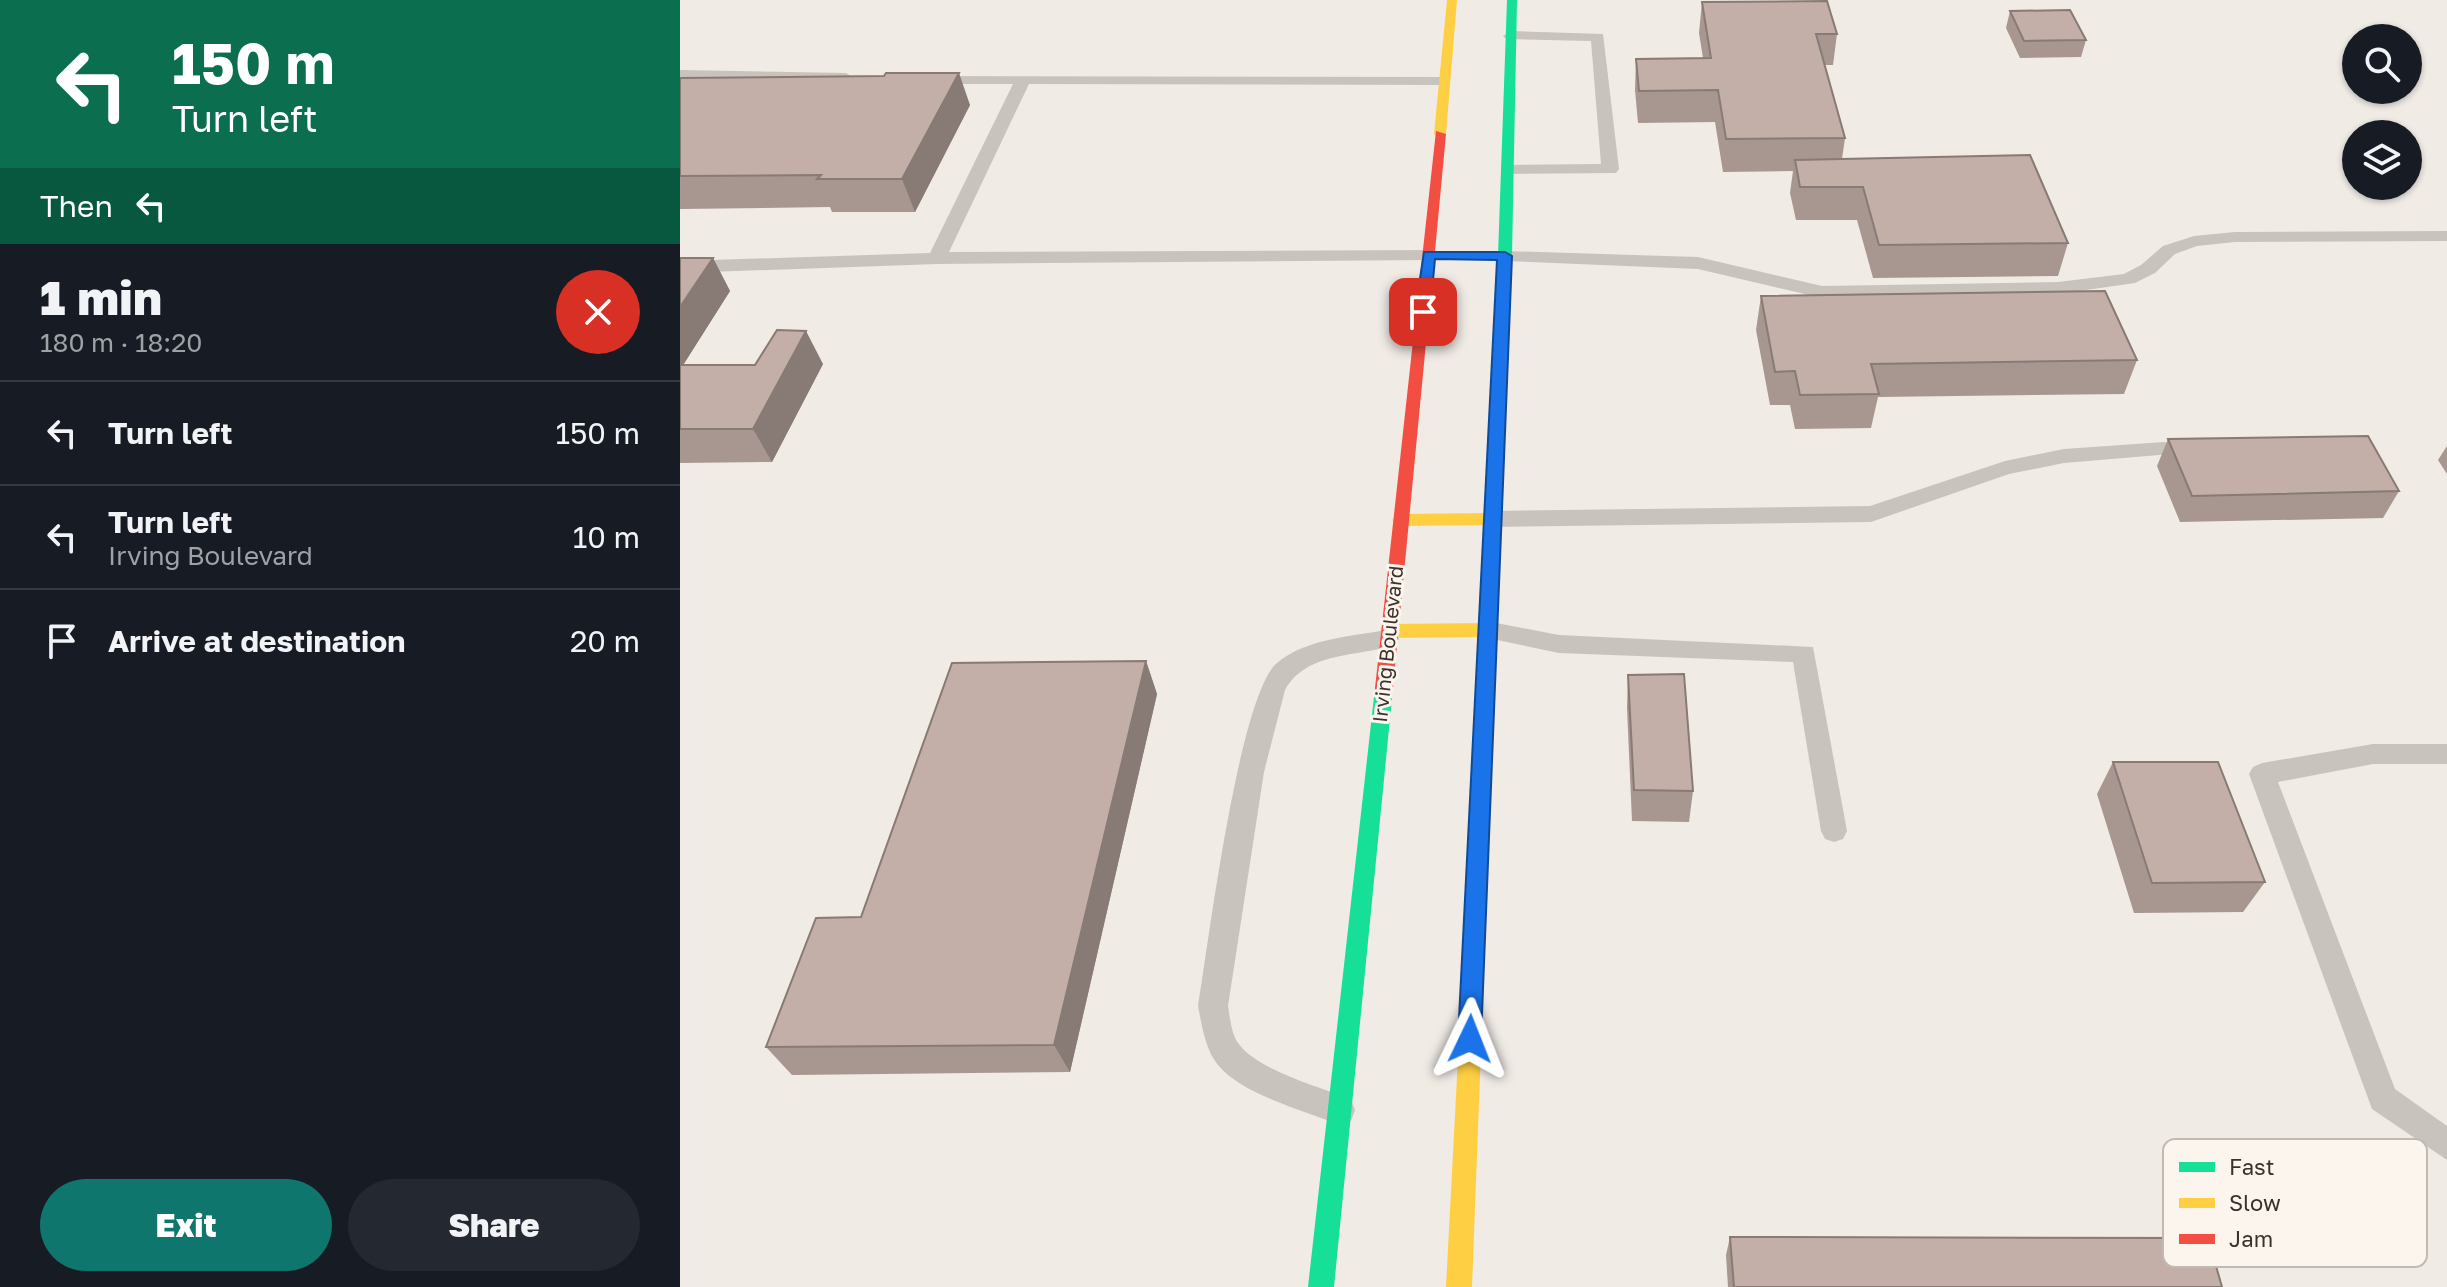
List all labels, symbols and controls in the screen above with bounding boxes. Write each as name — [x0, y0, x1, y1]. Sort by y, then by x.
map controls — [2342, 24, 2422, 200]
button: search — [2342, 24, 2422, 104]
text: 150 m — [172, 29, 334, 96]
icon: left — [40, 32, 144, 136]
text: Turn left — [172, 97, 318, 140]
button: layers — [2342, 120, 2422, 200]
icon: left — [129, 184, 173, 228]
text: Then — [40, 188, 113, 224]
text: 1 min — [40, 268, 162, 326]
button: close — [556, 270, 640, 354]
pin — [1389, 278, 1457, 346]
icon: arrive — [1401, 290, 1445, 334]
text: 180 m · 18:20 — [40, 327, 202, 358]
icon: left — [40, 411, 84, 455]
text: Turn left — [108, 415, 233, 451]
text: 150 m — [555, 415, 640, 451]
text: Turn left — [108, 504, 233, 540]
icon: left — [40, 515, 84, 559]
text: 10 m — [573, 519, 640, 555]
text: Irving Boulevard — [108, 540, 313, 571]
street label: Irving Boulevard — [1367, 564, 1407, 724]
icon: arrive — [40, 619, 84, 663]
text: Arrive at destination — [108, 623, 405, 659]
text: 20 m — [570, 623, 640, 659]
position arrow — [1428, 997, 1512, 1081]
legend — [2163, 1139, 2427, 1267]
text: Fast — [2229, 1153, 2275, 1180]
button: Exit — [40, 1179, 332, 1271]
button: Share — [348, 1179, 640, 1271]
text: Slow — [2229, 1189, 2281, 1216]
text: Jam — [2229, 1225, 2273, 1252]

